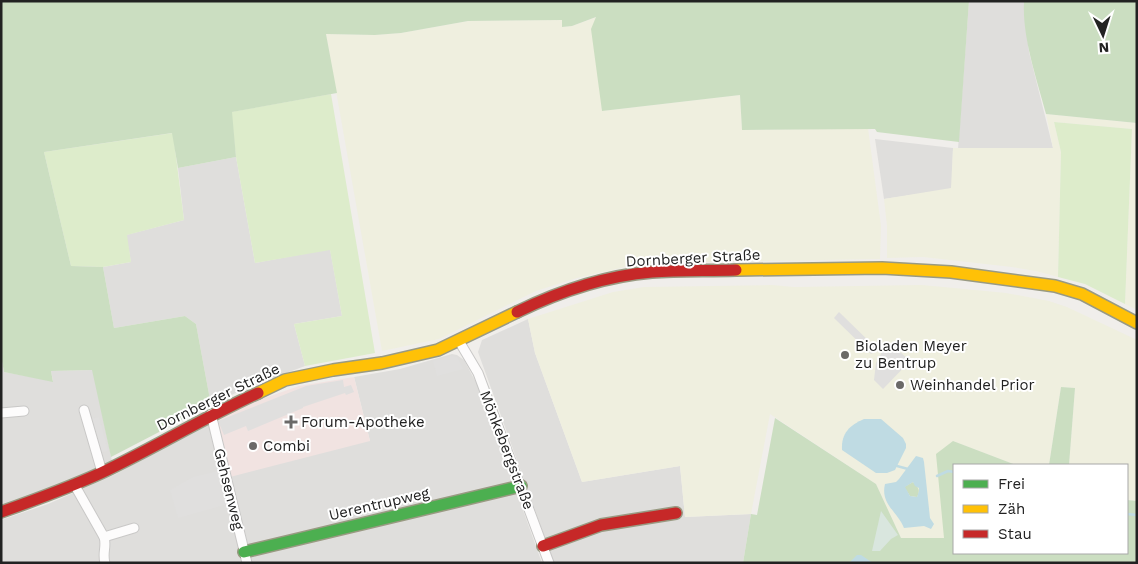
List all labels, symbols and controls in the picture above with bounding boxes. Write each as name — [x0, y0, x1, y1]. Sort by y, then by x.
north arrow — [1078, 10, 1128, 60]
text: N — [1098, 40, 1110, 56]
street label: Dornberger Straße — [625, 245, 761, 271]
place label: Bioladen Meyer zu Bentrup — [855, 337, 967, 372]
marker: Bioladen Meyer zu Bentrup — [839, 349, 851, 361]
street label: Dornberger Straße — [153, 359, 283, 435]
place label: Weinhandel Prior — [910, 376, 1035, 394]
marker: Weinhandel Prior — [894, 379, 906, 391]
street label: Mönkebergstraße — [476, 388, 538, 512]
place label: Forum-Apotheke — [301, 413, 425, 431]
marker: Forum-Apotheke — [285, 416, 297, 428]
place label: Combi — [263, 437, 310, 455]
marker: Combi — [247, 440, 259, 452]
street label: Gehsenweg — [210, 446, 248, 532]
legend — [953, 464, 1128, 554]
text: Frei — [998, 475, 1025, 493]
street label: Uerentrupweg — [327, 484, 431, 524]
text: Zäh — [998, 500, 1025, 518]
text: Stau — [998, 525, 1032, 543]

